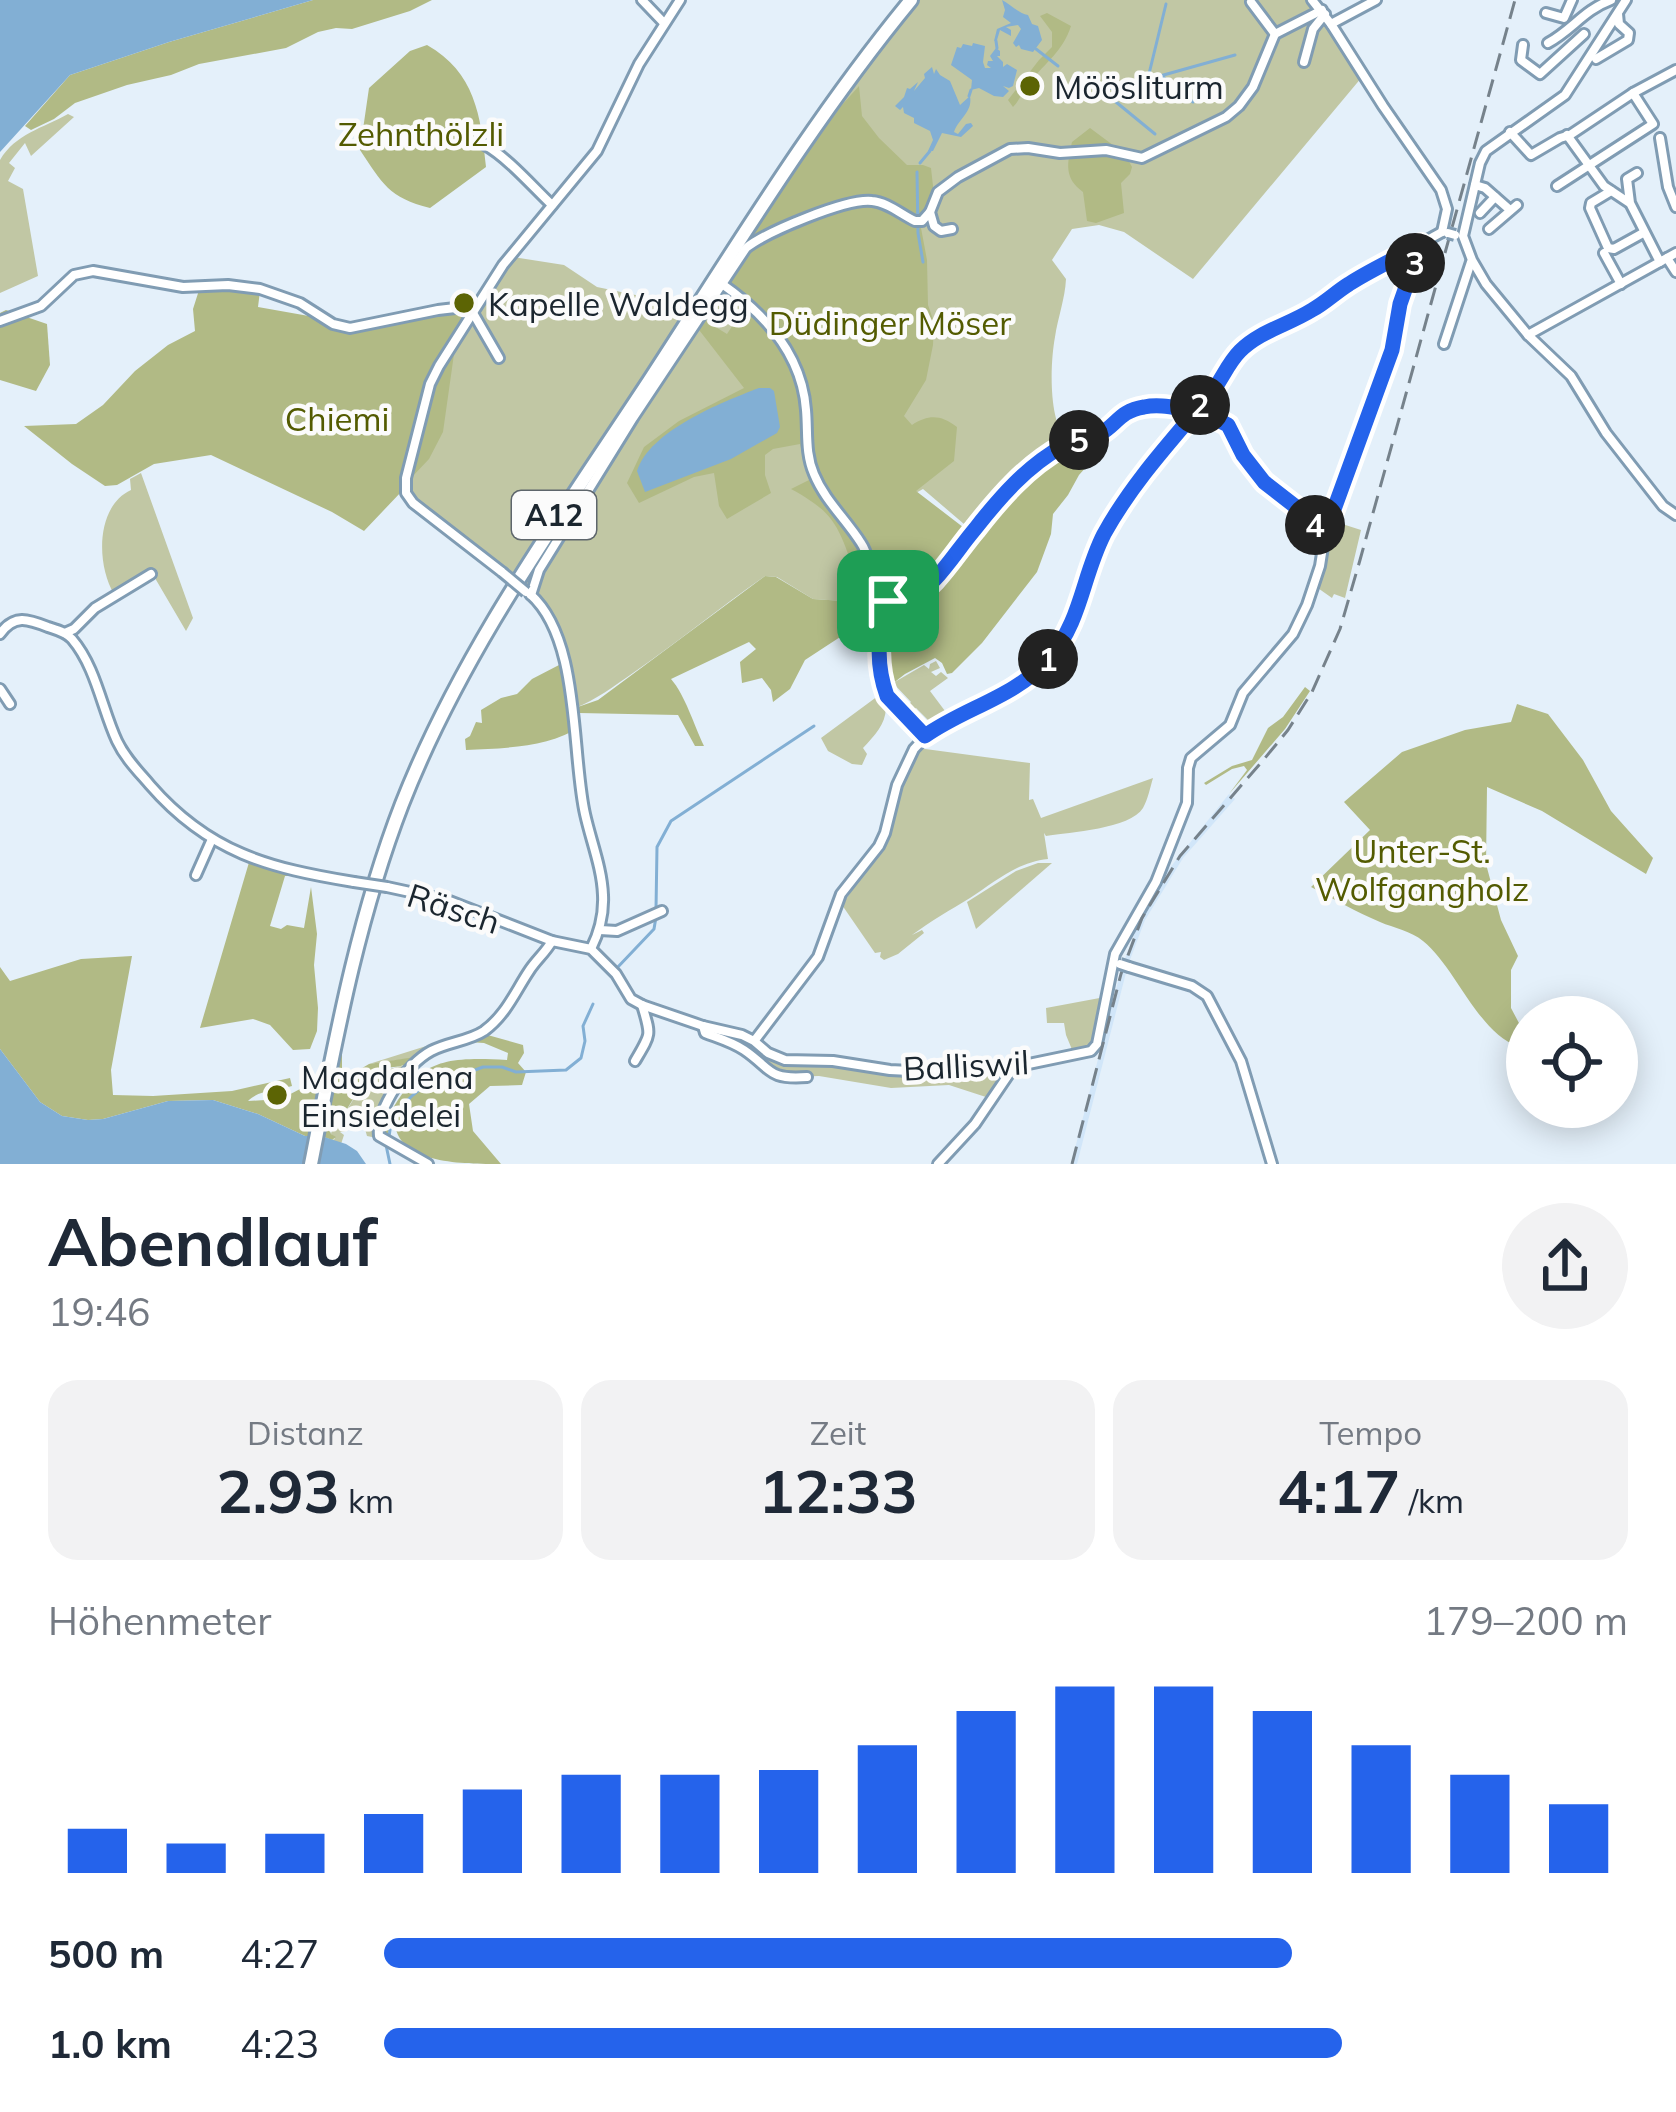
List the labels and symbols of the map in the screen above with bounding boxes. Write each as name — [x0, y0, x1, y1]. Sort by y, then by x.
place label: Möösliturm — [1054, 66, 1224, 107]
marker: Möösliturm — [1017, 73, 1043, 99]
park label: Zehnthölzli — [338, 113, 504, 154]
pin: 3 — [1385, 233, 1445, 293]
place label: Kapelle Waldegg — [488, 283, 749, 324]
marker: Kapelle Waldegg — [451, 290, 477, 316]
park label: Düdinger Möser — [769, 302, 1011, 343]
pin: 2 — [1170, 375, 1230, 435]
park label: Chiemi — [285, 398, 389, 439]
pin: 5 — [1049, 410, 1109, 470]
road number: A12 — [512, 491, 596, 539]
pin: 4 — [1285, 495, 1345, 555]
pin — [837, 550, 939, 652]
pin: 1 — [1018, 629, 1078, 689]
park label: Unter-St. Wolfgangholz — [1315, 830, 1529, 909]
street label: Räsch — [403, 874, 505, 942]
street label: Balliswil — [902, 1041, 1030, 1089]
place label: Magdalena Einsiedelei — [301, 1056, 474, 1135]
marker: Magdalena Einsiedelei — [264, 1082, 290, 1108]

